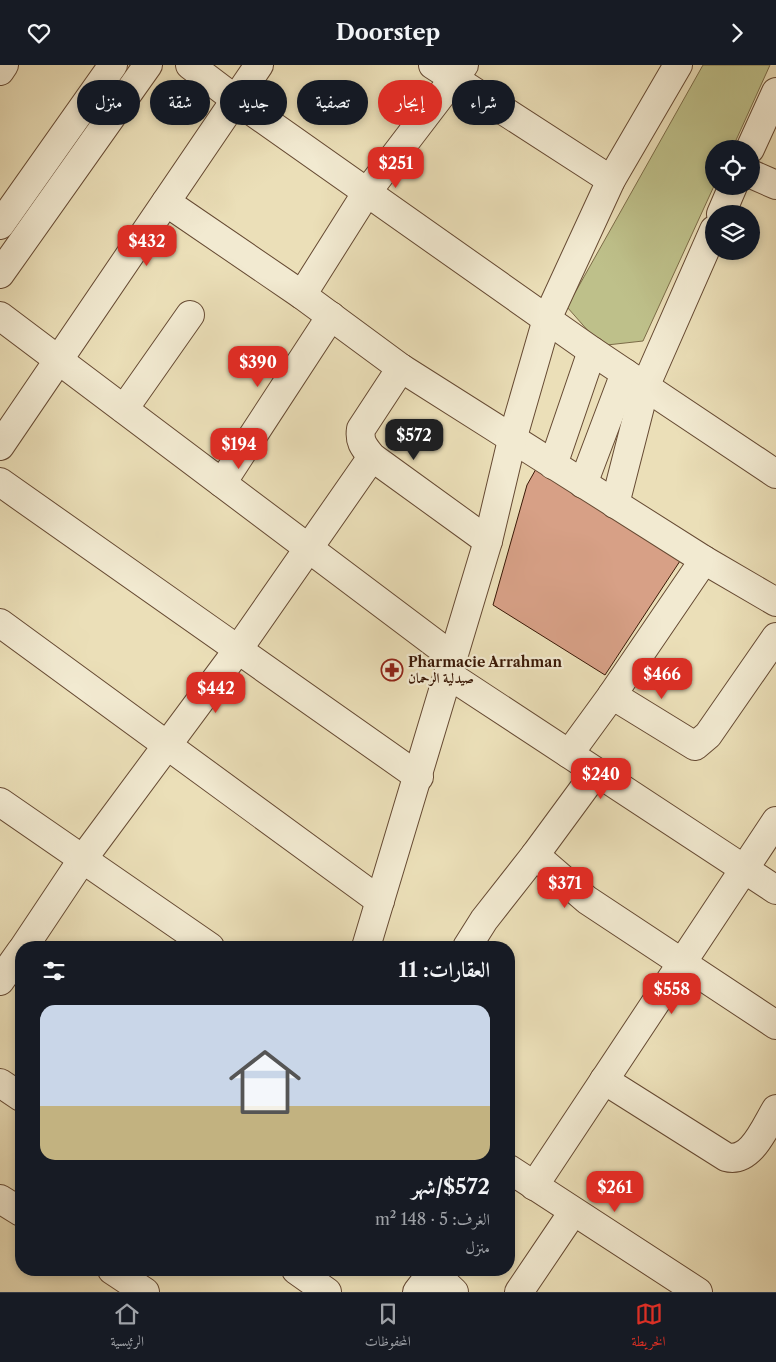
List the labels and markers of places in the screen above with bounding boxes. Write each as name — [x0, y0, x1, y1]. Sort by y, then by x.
pin: $251 — [366, 147, 426, 189]
pin: $432 — [117, 225, 177, 267]
pin: $390 — [228, 345, 288, 388]
pin: $572 — [384, 419, 444, 461]
pin: $194 — [209, 427, 269, 470]
place label: Pharmacie Arrahman صيدلية الرحمان — [408, 653, 562, 687]
pin: $466 — [632, 657, 692, 700]
pharmacy icon: Pharmacie Arrahman صيدلية الرحمان — [380, 658, 404, 682]
pin: $442 — [186, 671, 246, 714]
pin: $240 — [571, 757, 631, 800]
pin: $371 — [535, 867, 595, 909]
pin: $558 — [642, 973, 702, 1015]
pin: $261 — [585, 1171, 645, 1213]

